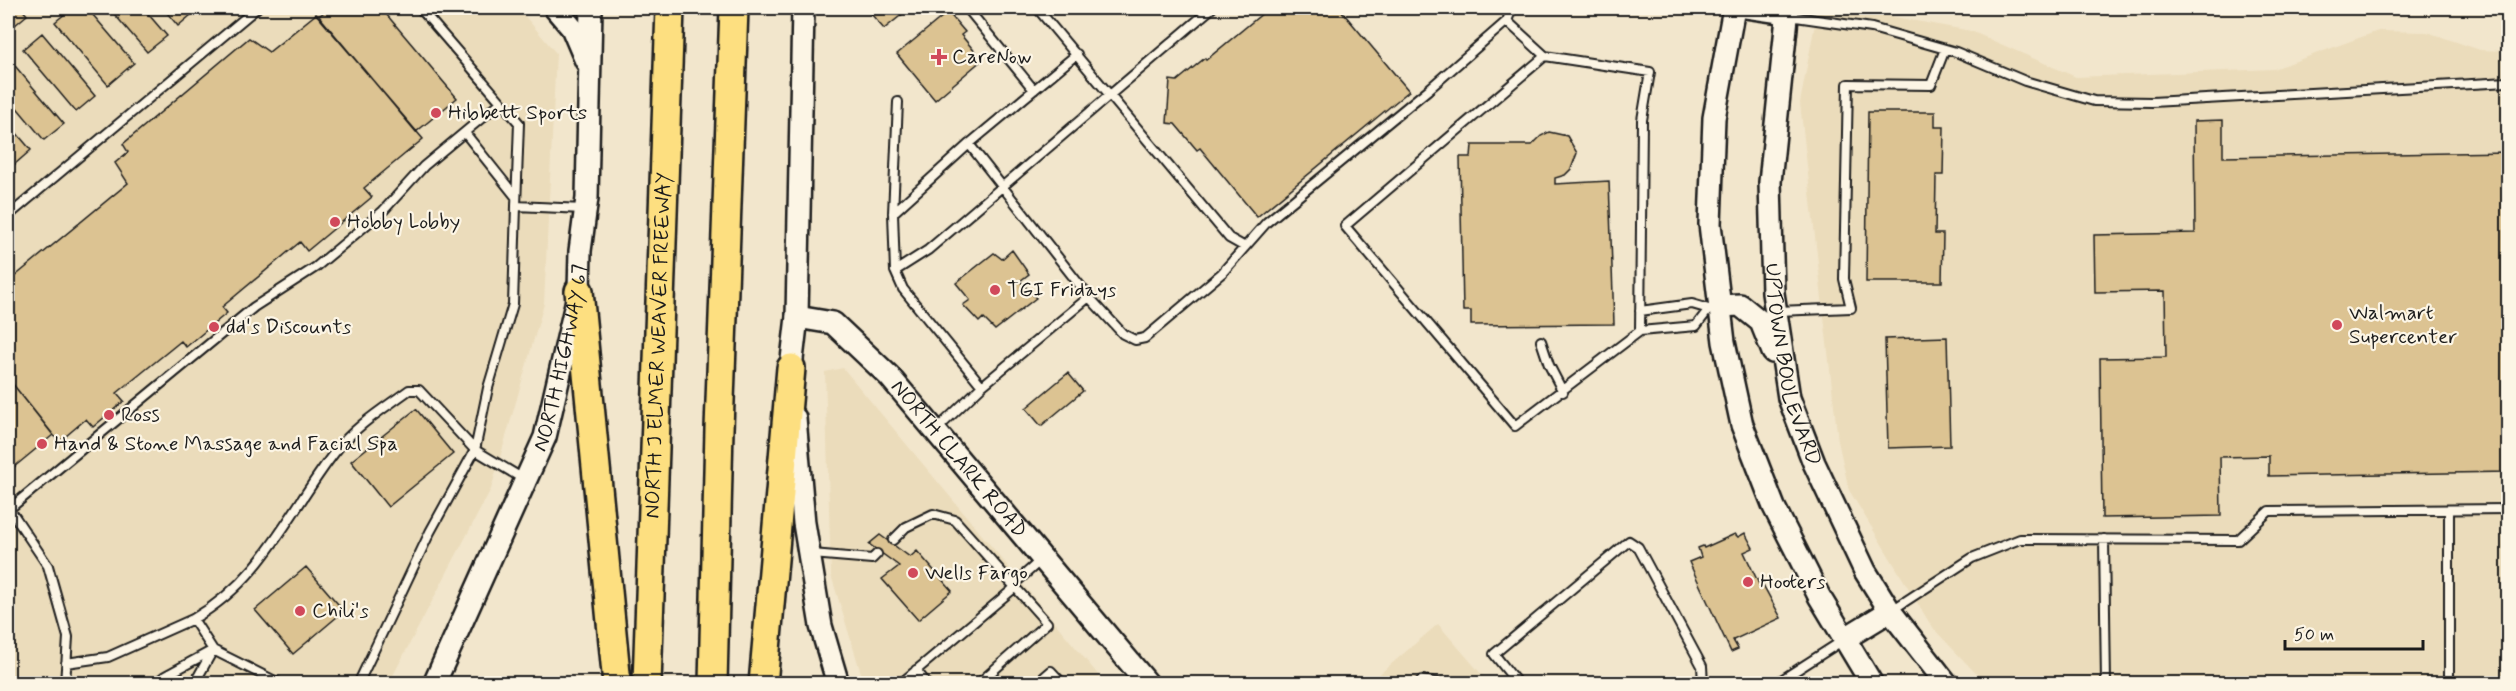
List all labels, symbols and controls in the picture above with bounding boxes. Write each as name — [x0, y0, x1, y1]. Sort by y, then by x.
place label: CareNow — [952, 43, 1031, 71]
marker: CareNow — [930, 48, 948, 66]
place label: Hibbett Sports — [448, 99, 587, 127]
marker: Hibbett Sports — [429, 106, 443, 120]
street label: NORTH J ELMER WEAVER FREEWAY — [639, 171, 678, 519]
place label: Hobby Lobby — [347, 208, 460, 236]
marker: Hobby Lobby — [328, 215, 342, 229]
street label: NORTH HIGHWAY 67 — [526, 263, 594, 456]
street label: UPTOWN BOULEVARD — [1758, 263, 1828, 470]
place label: TGI Fridays — [1007, 276, 1116, 304]
marker: TGI Fridays — [988, 283, 1002, 297]
place label: Walmart Supercenter — [2349, 299, 2457, 351]
place label: dd's Discounts — [226, 313, 351, 341]
marker: Walmart Supercenter — [2330, 318, 2344, 332]
marker: dd's Discounts — [207, 320, 221, 334]
street label: NORTH CLARK ROAD — [884, 374, 1033, 544]
place label: Ross — [121, 401, 160, 429]
marker: Ross — [102, 408, 116, 422]
place label: Hand & Stone Massage and Facial Spa — [54, 430, 398, 458]
marker: Hand & Stone Massage and Facial Spa — [35, 437, 49, 451]
place label: Wells Fargo — [925, 559, 1028, 587]
marker: Wells Fargo — [906, 566, 920, 580]
place label: Hooters — [1760, 568, 1826, 596]
marker: Hooters — [1741, 575, 1755, 589]
place label: Chili's — [312, 597, 369, 625]
marker: Chili's — [293, 604, 307, 618]
scale bar — [2285, 613, 2423, 651]
text: 50 m — [2294, 623, 2334, 647]

